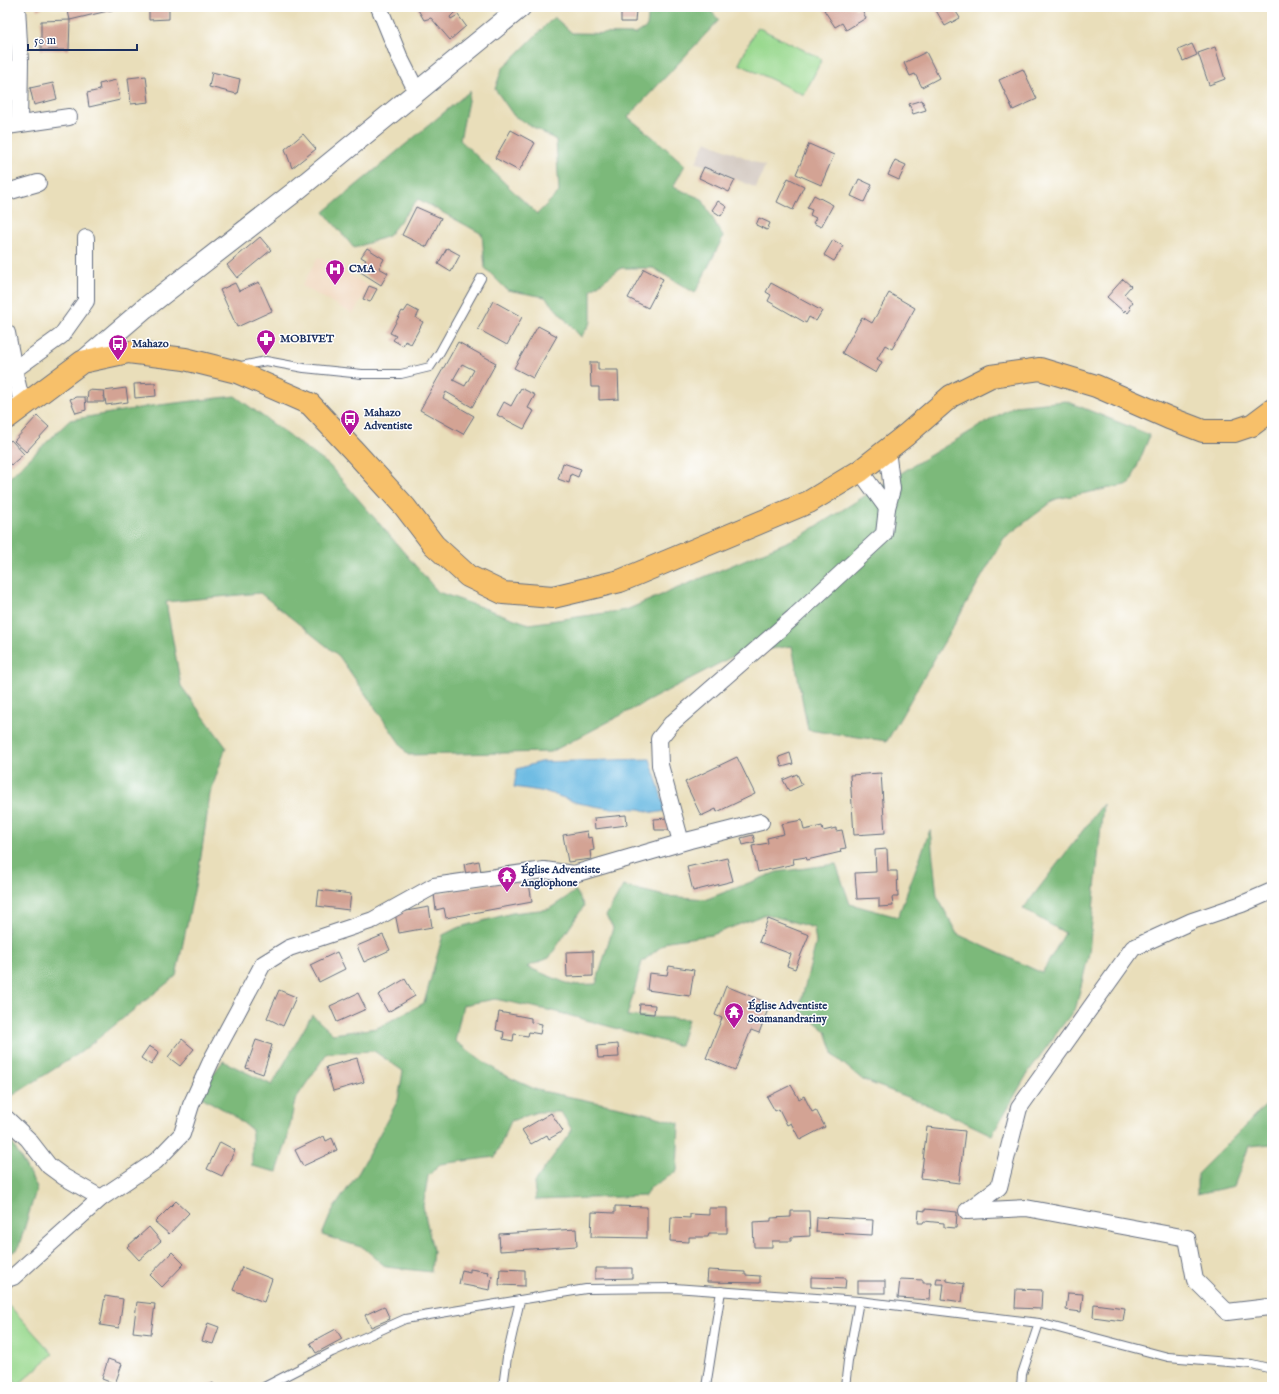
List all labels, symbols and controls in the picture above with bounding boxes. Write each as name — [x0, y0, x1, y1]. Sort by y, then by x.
scale bar — [28, 26, 137, 52]
text: 50 m — [34, 33, 56, 48]
hospital icon: CMA — [324, 258, 346, 286]
place label: CMA — [349, 262, 375, 276]
pharmacy icon: MOBIVET — [255, 328, 277, 356]
place label: MOBIVET — [280, 332, 335, 346]
bus stop icon: Mahazo — [107, 333, 129, 361]
place label: Mahazo — [132, 337, 169, 351]
place label: Mahazo Adventiste — [363, 406, 412, 433]
bus stop icon: Mahazo Adventiste — [339, 408, 361, 436]
place label: Église Adventiste Anglophone — [520, 862, 600, 890]
temple icon: Église Adventiste Anglophone — [496, 865, 518, 893]
place label: Église Adventiste Soamanandrariny — [748, 998, 827, 1026]
temple icon: Église Adventiste Soamanandrariny — [723, 1001, 745, 1029]

